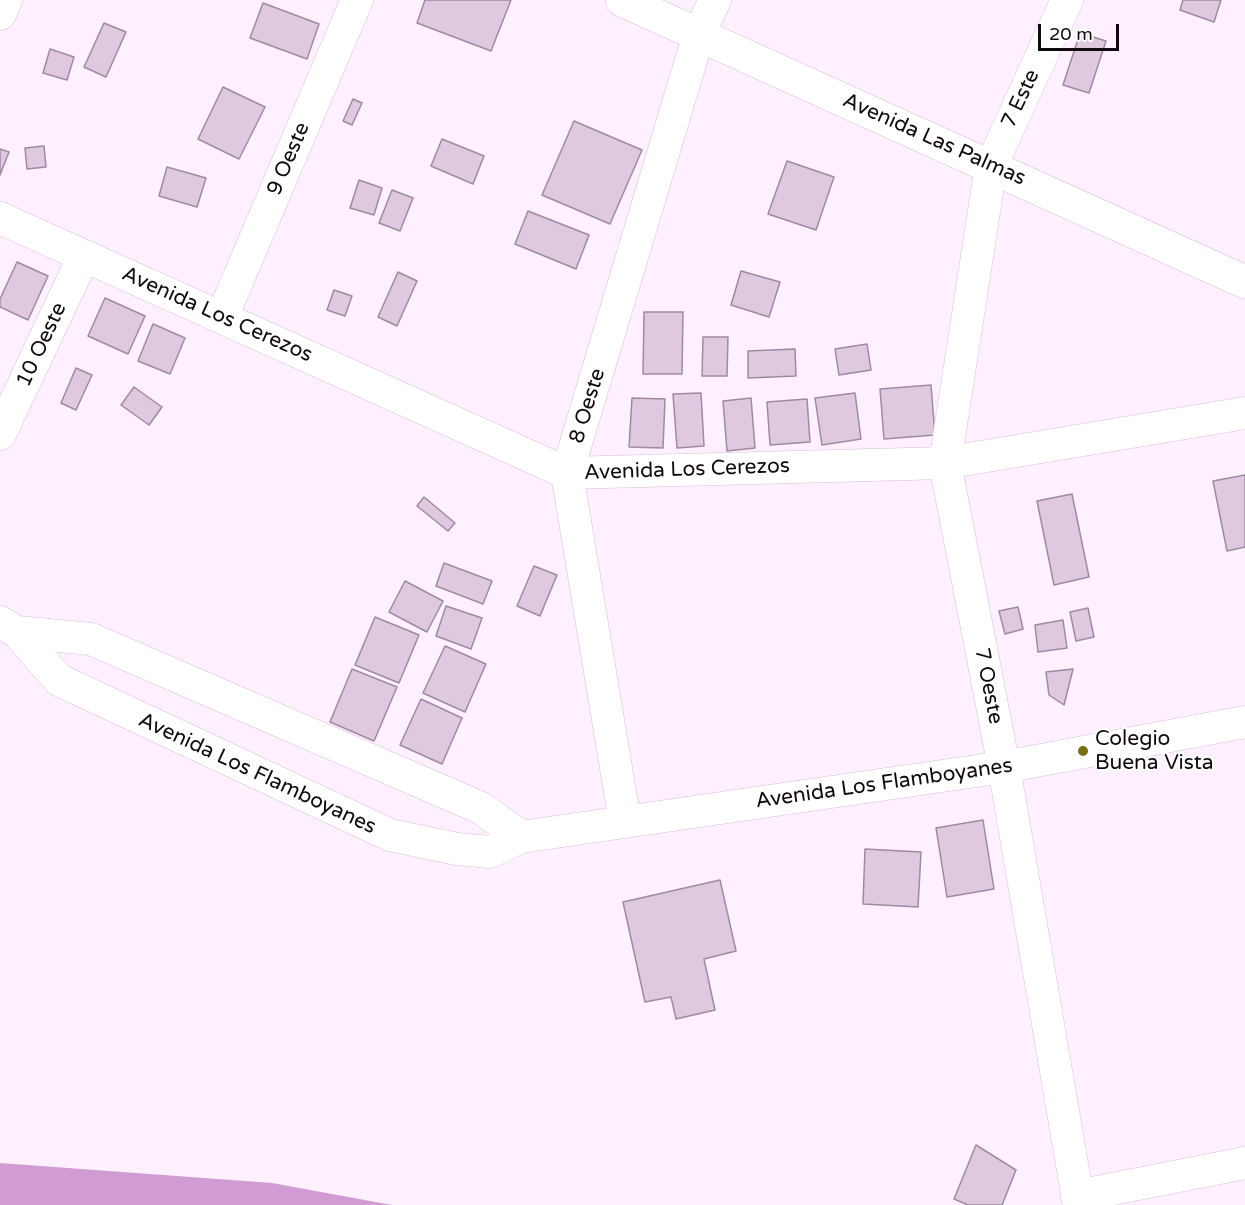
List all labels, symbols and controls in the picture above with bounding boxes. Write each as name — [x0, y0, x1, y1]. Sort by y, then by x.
scale bar — [1041, 12, 1122, 50]
text: 20 m — [1049, 23, 1093, 45]
street label: 7 Este — [997, 66, 1045, 132]
street label: Avenida Las Palmas — [839, 88, 1029, 192]
street label: 9 Oeste — [262, 119, 316, 199]
street label: Avenida Los Cerezos — [118, 262, 316, 368]
street label: 10 Oeste — [12, 299, 72, 391]
street label: 8 Oeste — [565, 366, 611, 446]
street label: Avenida Los Cerezos — [584, 454, 790, 486]
street label: 7 Oeste — [968, 646, 1008, 726]
street label: Avenida Los Flamboyanes — [134, 708, 380, 840]
place label: Colegio Buena Vista — [1095, 726, 1214, 776]
marker: Colegio Buena Vista — [1076, 744, 1090, 758]
street label: Avenida Los Flamboyanes — [754, 753, 1014, 815]

